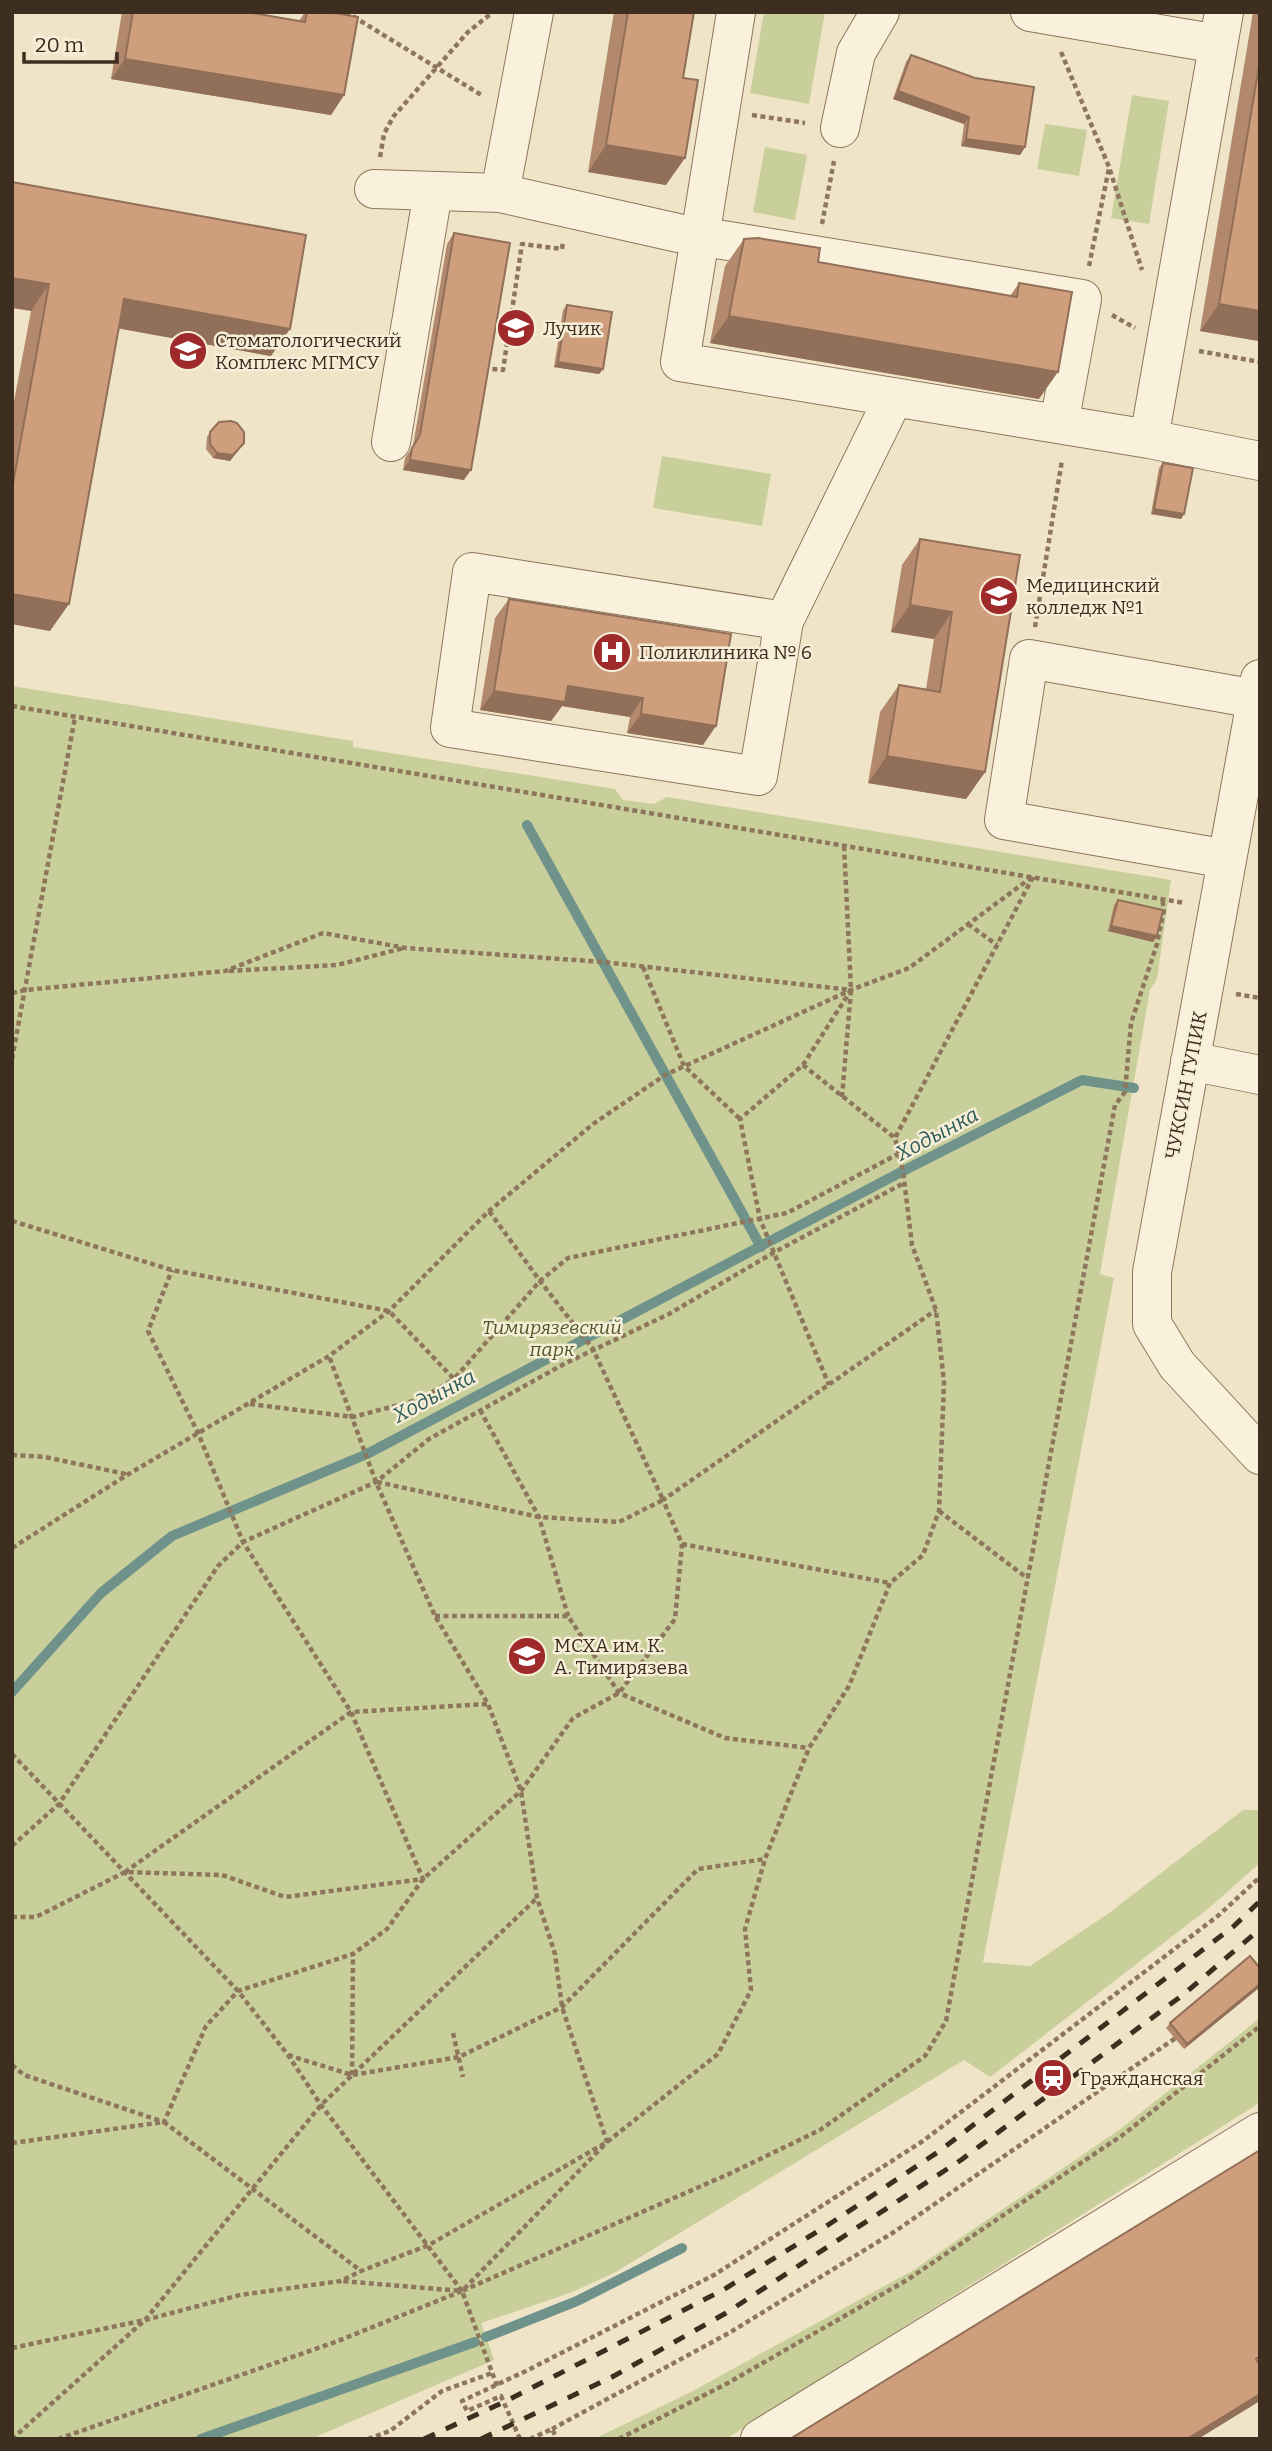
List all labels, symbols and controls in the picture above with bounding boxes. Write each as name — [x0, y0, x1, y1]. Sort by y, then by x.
scale bar — [24, 21, 117, 65]
text: 20 m — [35, 32, 84, 58]
school or university icon: Лучик — [495, 307, 537, 349]
place label: Лучик — [543, 317, 602, 340]
place label: Стоматологический Комплекс МГМСУ — [215, 329, 402, 374]
school or university icon: Стоматологический Комплекс МГМСУ — [167, 330, 209, 372]
place label: Медицинский колледж №1 — [1026, 574, 1160, 619]
school or university icon: Медицинский колледж №1 — [978, 575, 1020, 617]
hospital icon: Поликлиника № 6 — [591, 631, 633, 673]
place label: Поликлиника № 6 — [639, 641, 812, 664]
street label: ЧУКСИН ТУПИК — [1160, 1008, 1212, 1161]
water label: Ходынка — [890, 1101, 983, 1167]
park label: Тимирязевский парк — [482, 1316, 622, 1361]
water label: Ходынка — [387, 1363, 480, 1429]
place label: МСХА им. К. А. Тимирязева — [554, 1634, 689, 1679]
school or university icon: МСХА им. К. А. Тимирязева — [506, 1635, 548, 1677]
station icon: Гражданская — [1032, 2057, 1074, 2099]
place label: Гражданская — [1080, 2067, 1204, 2090]

